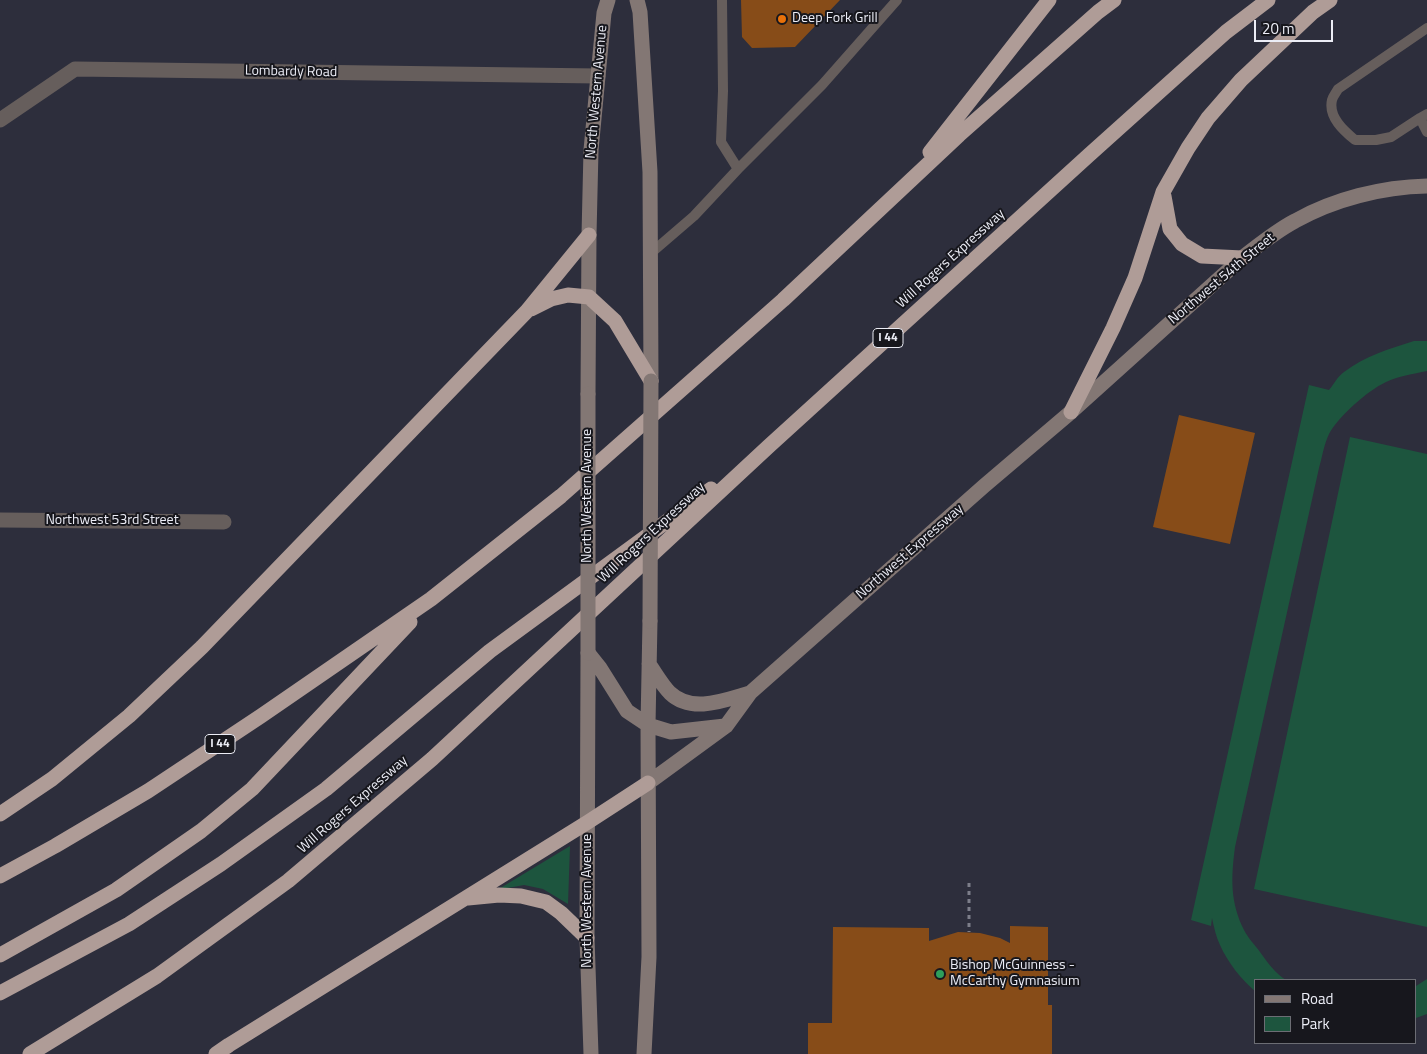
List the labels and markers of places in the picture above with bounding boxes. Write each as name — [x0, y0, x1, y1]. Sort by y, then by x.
place label: Deep Fork Grill — [792, 11, 878, 27]
marker: Deep Fork Grill — [776, 13, 788, 25]
place label: Bishop McGuinness - McCarthy Gymnasium — [950, 958, 1080, 990]
marker: Bishop McGuinness - McCarthy Gymnasium — [934, 968, 946, 980]

